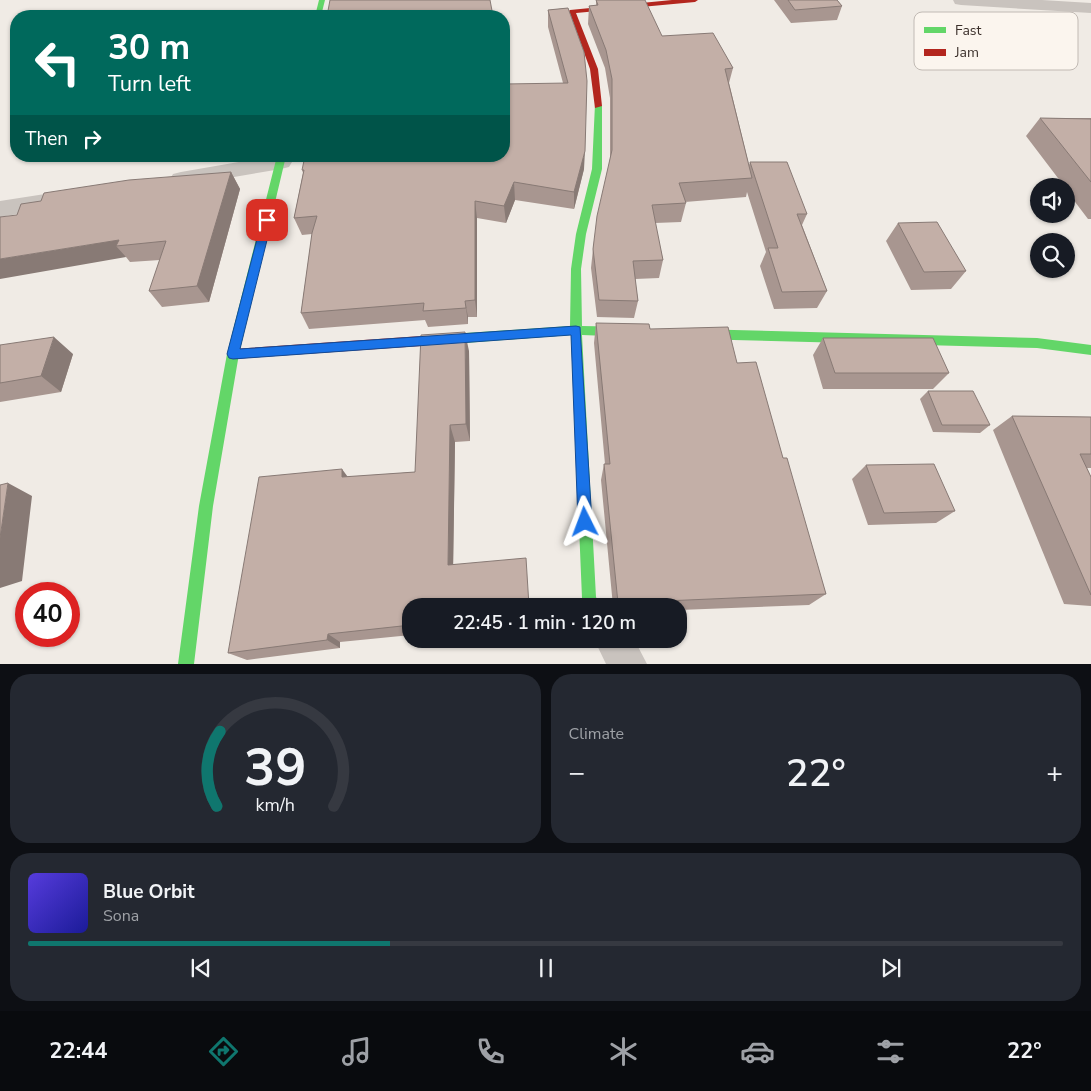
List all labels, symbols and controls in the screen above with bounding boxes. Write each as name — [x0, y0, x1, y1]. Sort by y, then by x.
legend — [914, 12, 1078, 70]
text: Fast — [955, 21, 981, 40]
text: 30 m — [108, 24, 190, 71]
icon: left — [25, 30, 90, 95]
text: Jam — [954, 43, 979, 62]
text: Turn left — [108, 69, 191, 99]
icon: right — [78, 125, 106, 153]
text: Then — [25, 126, 68, 152]
map controls — [1030, 178, 1075, 278]
button: sound — [1030, 178, 1075, 223]
pin — [246, 199, 288, 241]
icon: arrive — [253, 206, 281, 234]
button: search — [1030, 233, 1075, 278]
position arrow — [558, 495, 610, 547]
speed limit sign: 40 — [15, 582, 80, 647]
text: 22:45 · 1 min · 120 m — [453, 610, 636, 636]
text: Climate — [569, 723, 624, 745]
text: 39 — [244, 732, 306, 803]
text: 22° — [786, 748, 846, 799]
text: − — [569, 754, 585, 792]
text: + — [1046, 754, 1063, 792]
text: km/h — [256, 793, 295, 817]
text: Blue Orbit — [103, 879, 194, 905]
text: Sona — [103, 905, 139, 927]
icon: previous — [187, 954, 215, 982]
icon: pause — [532, 954, 560, 982]
icon: next — [877, 954, 905, 982]
icon: directions — [206, 1034, 241, 1069]
icon: music — [339, 1034, 374, 1069]
icon: phone — [473, 1034, 508, 1069]
icon: climate — [606, 1034, 641, 1069]
icon: car — [740, 1034, 775, 1069]
icon: filters — [873, 1034, 908, 1069]
text: 22:44 — [49, 1036, 108, 1066]
text: 22° — [1007, 1036, 1042, 1066]

